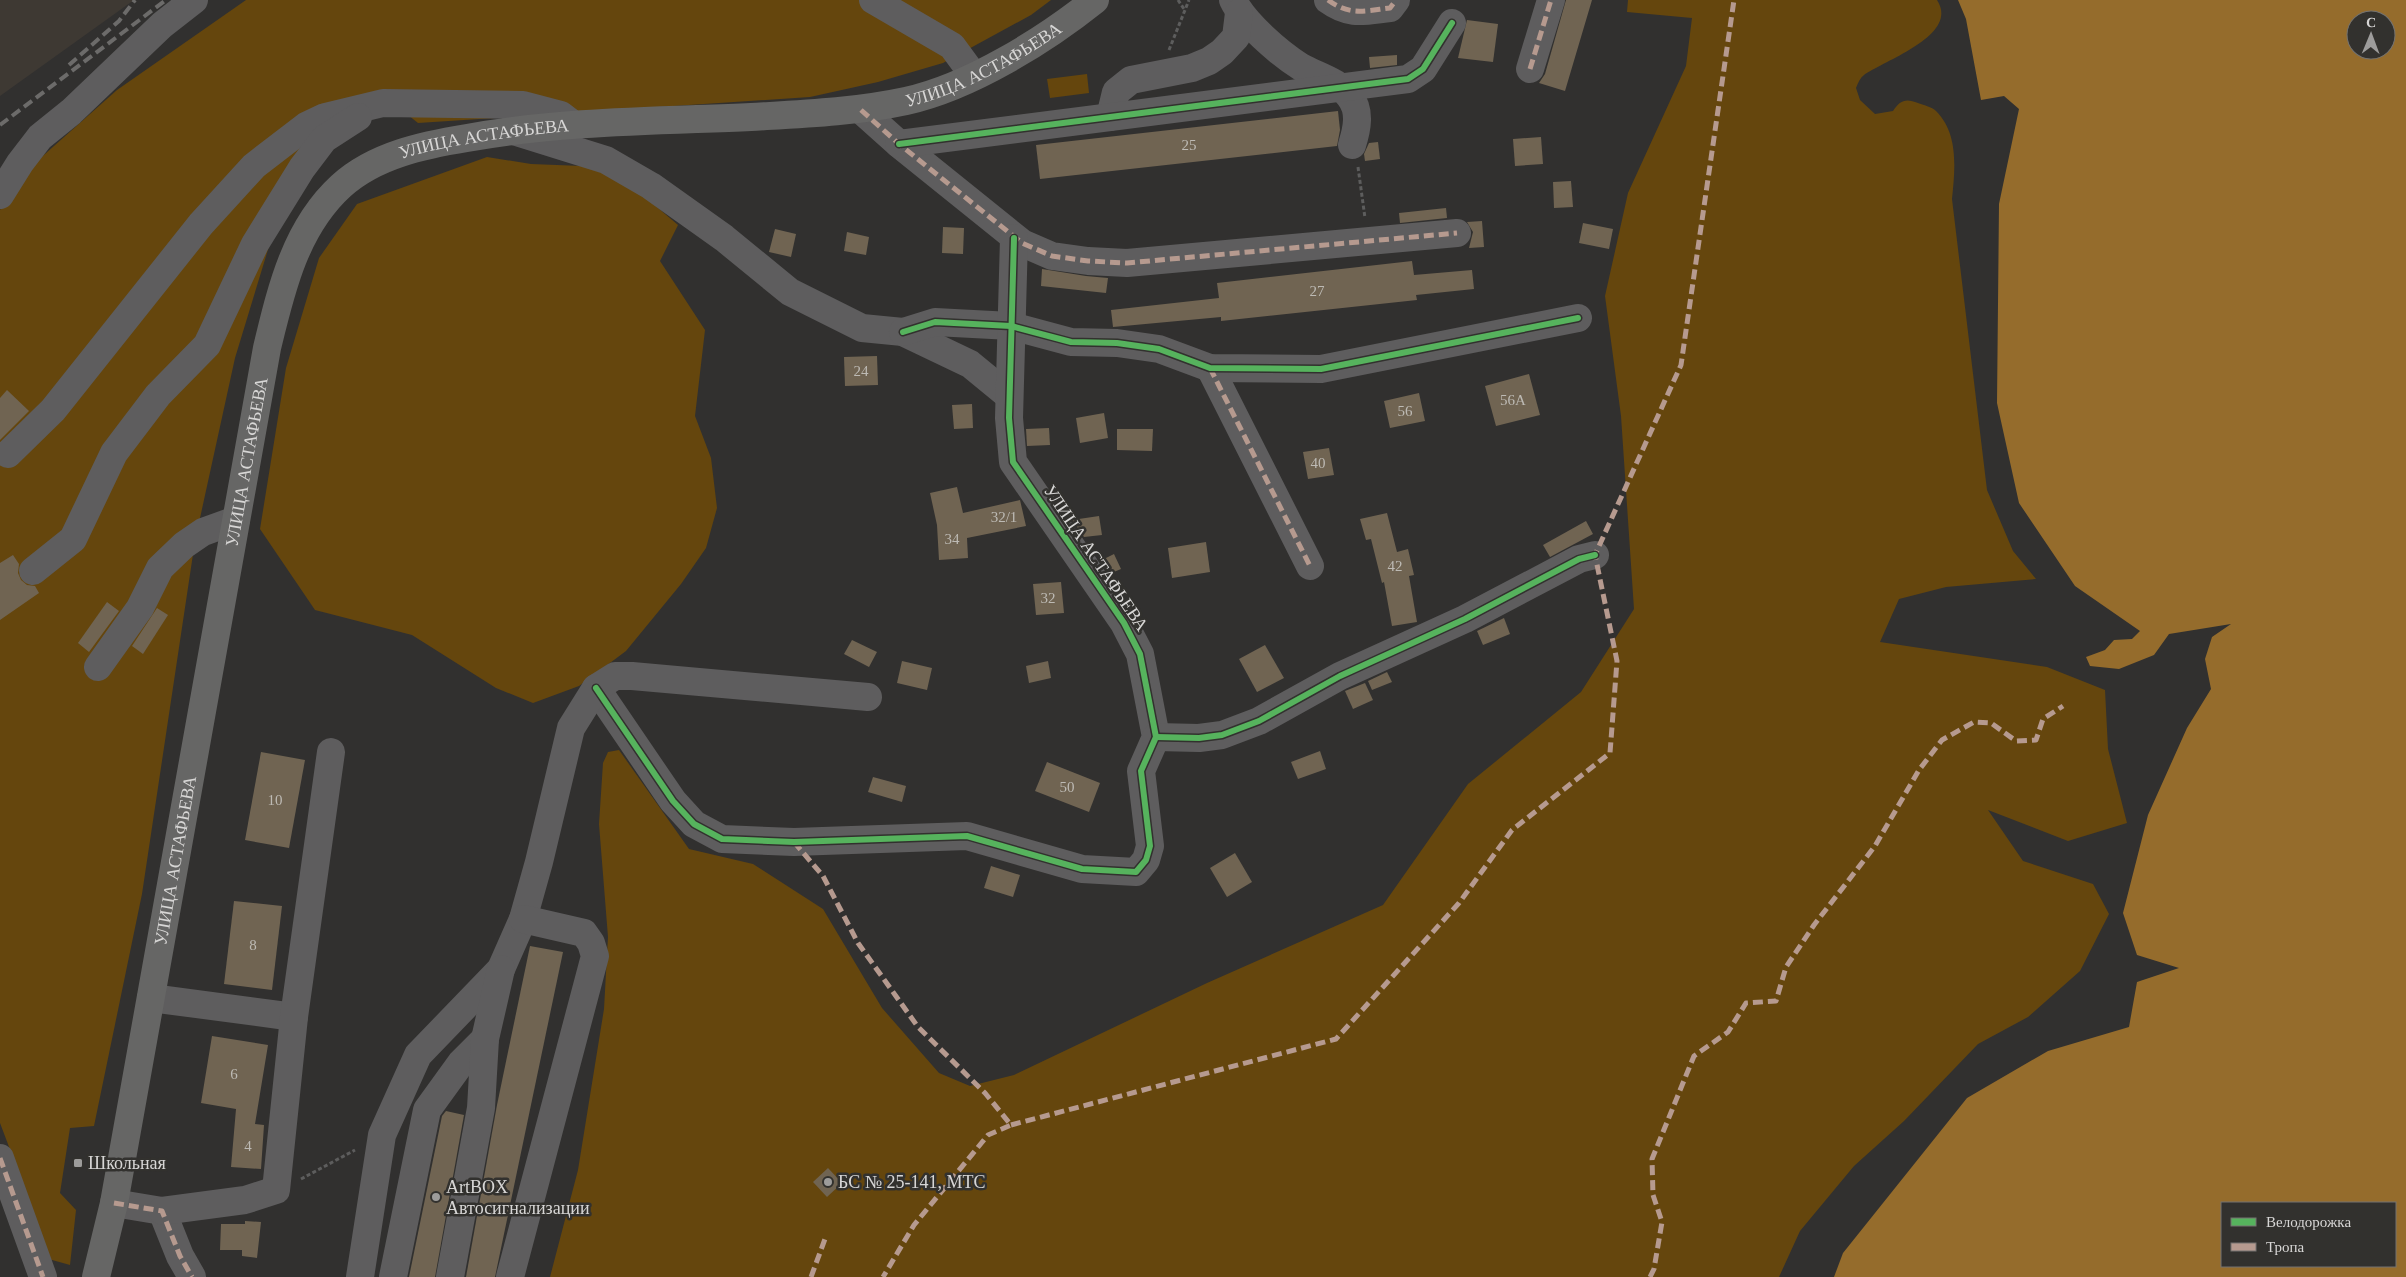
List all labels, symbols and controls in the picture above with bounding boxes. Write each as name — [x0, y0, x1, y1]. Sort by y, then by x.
north arrow — [2346, 10, 2396, 60]
text: С — [2366, 15, 2376, 30]
street label: УЛИЦА АСТАФЬЕВА — [903, 18, 1065, 111]
street label: УЛИЦА АСТАФЬЕВА — [396, 115, 570, 163]
house number: 25 — [1182, 137, 1197, 153]
house number: 27 — [1310, 283, 1325, 299]
house number: 24 — [854, 363, 869, 379]
street label: УЛИЦА АСТАФЬЕВА — [222, 376, 272, 548]
house number: 56А — [1500, 392, 1526, 408]
house number: 56 — [1398, 403, 1413, 419]
house number: 40 — [1311, 455, 1326, 471]
street label: УЛИЦА АСТАФЬЕВА — [1040, 481, 1152, 635]
house number: 32/1 — [991, 509, 1017, 525]
house number: 34 — [945, 531, 960, 547]
house number: 42 — [1388, 558, 1403, 574]
house number: 32 — [1041, 590, 1056, 606]
street label: УЛИЦА АСТАФЬЕВА — [150, 774, 200, 947]
house number: 50 — [1060, 779, 1075, 795]
house number: 10 — [268, 792, 283, 808]
house number: 8 — [249, 937, 257, 953]
house number: 6 — [230, 1066, 238, 1082]
house number: 4 — [244, 1138, 252, 1154]
place label: Школьная — [88, 1153, 166, 1173]
marker: Школьная — [72, 1157, 84, 1169]
place label: БС № 25-141, МТС — [838, 1172, 985, 1192]
marker: БС № 25-141, МТС — [822, 1176, 834, 1188]
place label: ArtBOX Автосигнализации — [446, 1177, 590, 1218]
marker: ArtBOX Автосигнализации — [430, 1191, 442, 1203]
legend — [2221, 1202, 2396, 1267]
text: Велодорожка — [2266, 1214, 2351, 1230]
text: Тропа — [2266, 1239, 2305, 1255]

